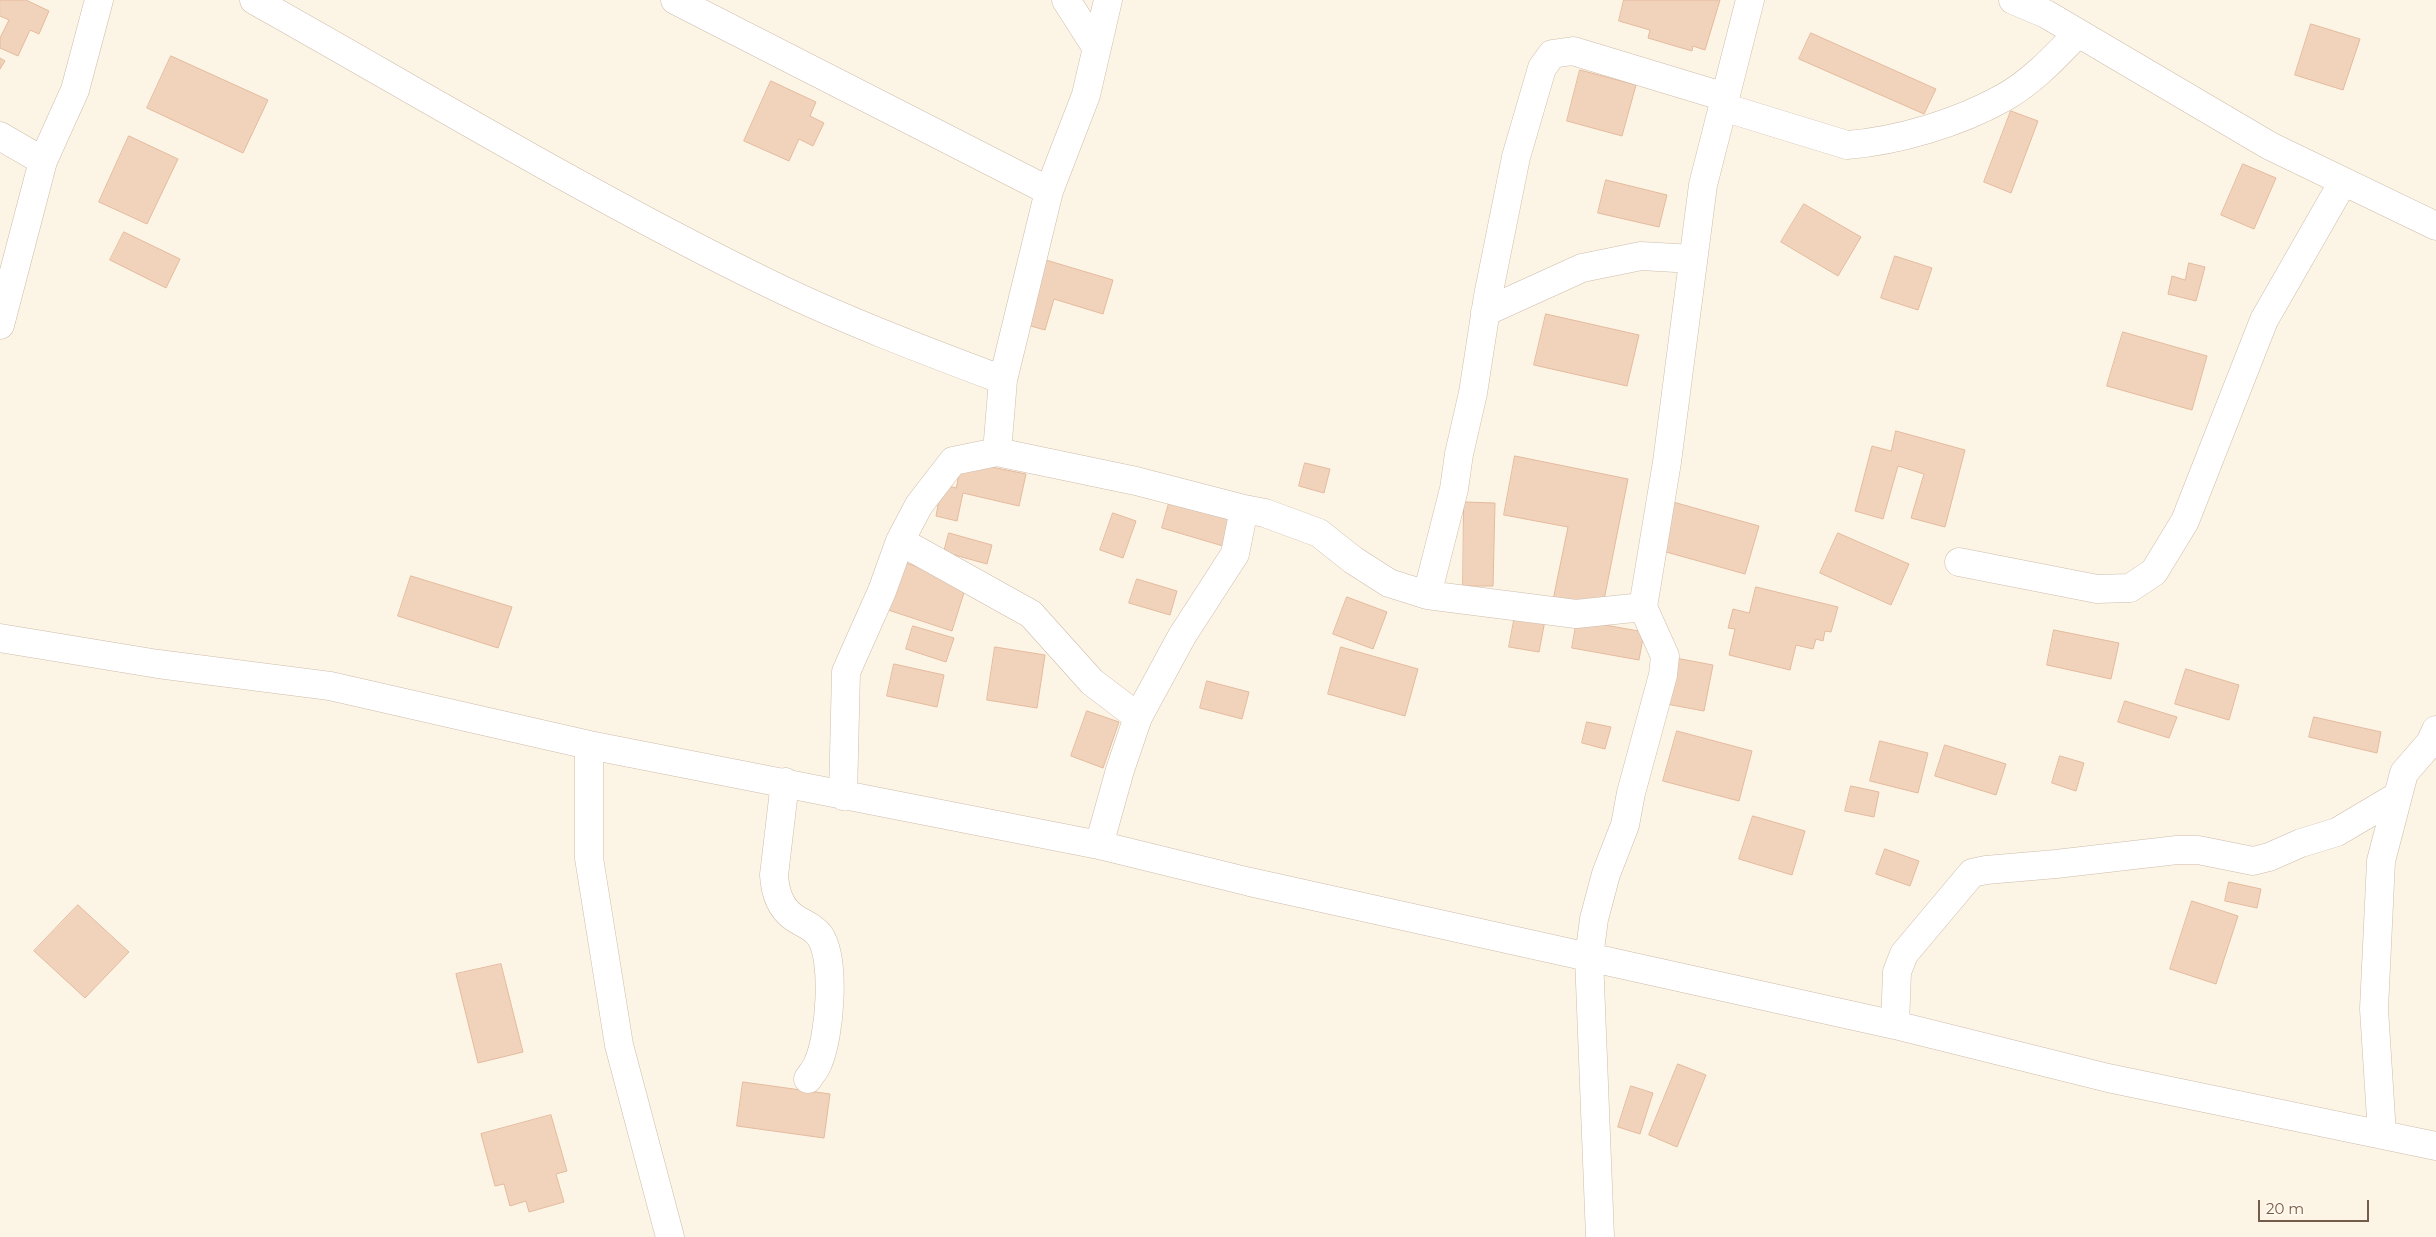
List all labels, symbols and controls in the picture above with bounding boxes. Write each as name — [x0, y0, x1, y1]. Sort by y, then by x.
scale bar — [2261, 1190, 2372, 1222]
text: 20 m — [2266, 1199, 2304, 1218]

